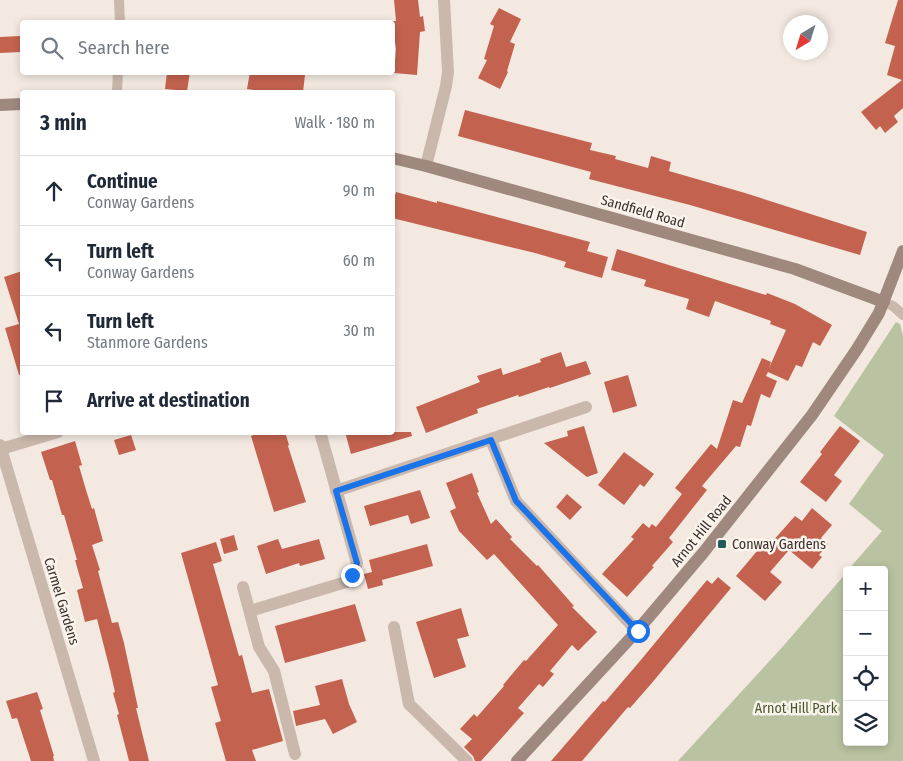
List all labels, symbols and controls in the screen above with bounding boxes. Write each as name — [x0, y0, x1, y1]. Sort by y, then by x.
north arrow — [783, 15, 828, 60]
search box — [20, 20, 395, 75]
icon: search — [38, 34, 66, 62]
text: Search here — [78, 36, 170, 59]
text: 3 min — [40, 110, 87, 136]
text: Walk · 180 m — [295, 113, 375, 132]
text: Continue — [87, 170, 158, 193]
icon: ahead — [40, 177, 68, 205]
text: 90 m — [343, 181, 375, 200]
street label: Sandfield Road — [599, 191, 687, 232]
text: Conway Gardens — [87, 193, 194, 212]
text: Turn left — [87, 240, 154, 263]
icon: left — [40, 247, 68, 275]
text: 60 m — [343, 251, 375, 270]
text: Conway Gardens — [87, 263, 194, 282]
text: Turn left — [87, 310, 154, 333]
icon: left — [40, 317, 68, 345]
text: 30 m — [343, 321, 375, 340]
text: Stanmore Gardens — [87, 333, 208, 352]
icon: arrive — [40, 387, 68, 415]
text: Arrive at destination — [87, 389, 250, 412]
street label: Arnot Hill Road — [668, 492, 735, 570]
place label: Conway Gardens — [732, 536, 826, 553]
marker: Conway Gardens — [716, 538, 728, 550]
street label: Carmel Gardens — [40, 555, 83, 647]
route end — [341, 564, 364, 587]
map controls — [843, 566, 888, 746]
button: + — [843, 566, 888, 611]
button: − — [843, 611, 888, 656]
route start — [627, 620, 650, 643]
button: locate — [843, 656, 888, 701]
park label: Arnot Hill Park — [755, 700, 838, 717]
button: layers — [843, 701, 888, 746]

